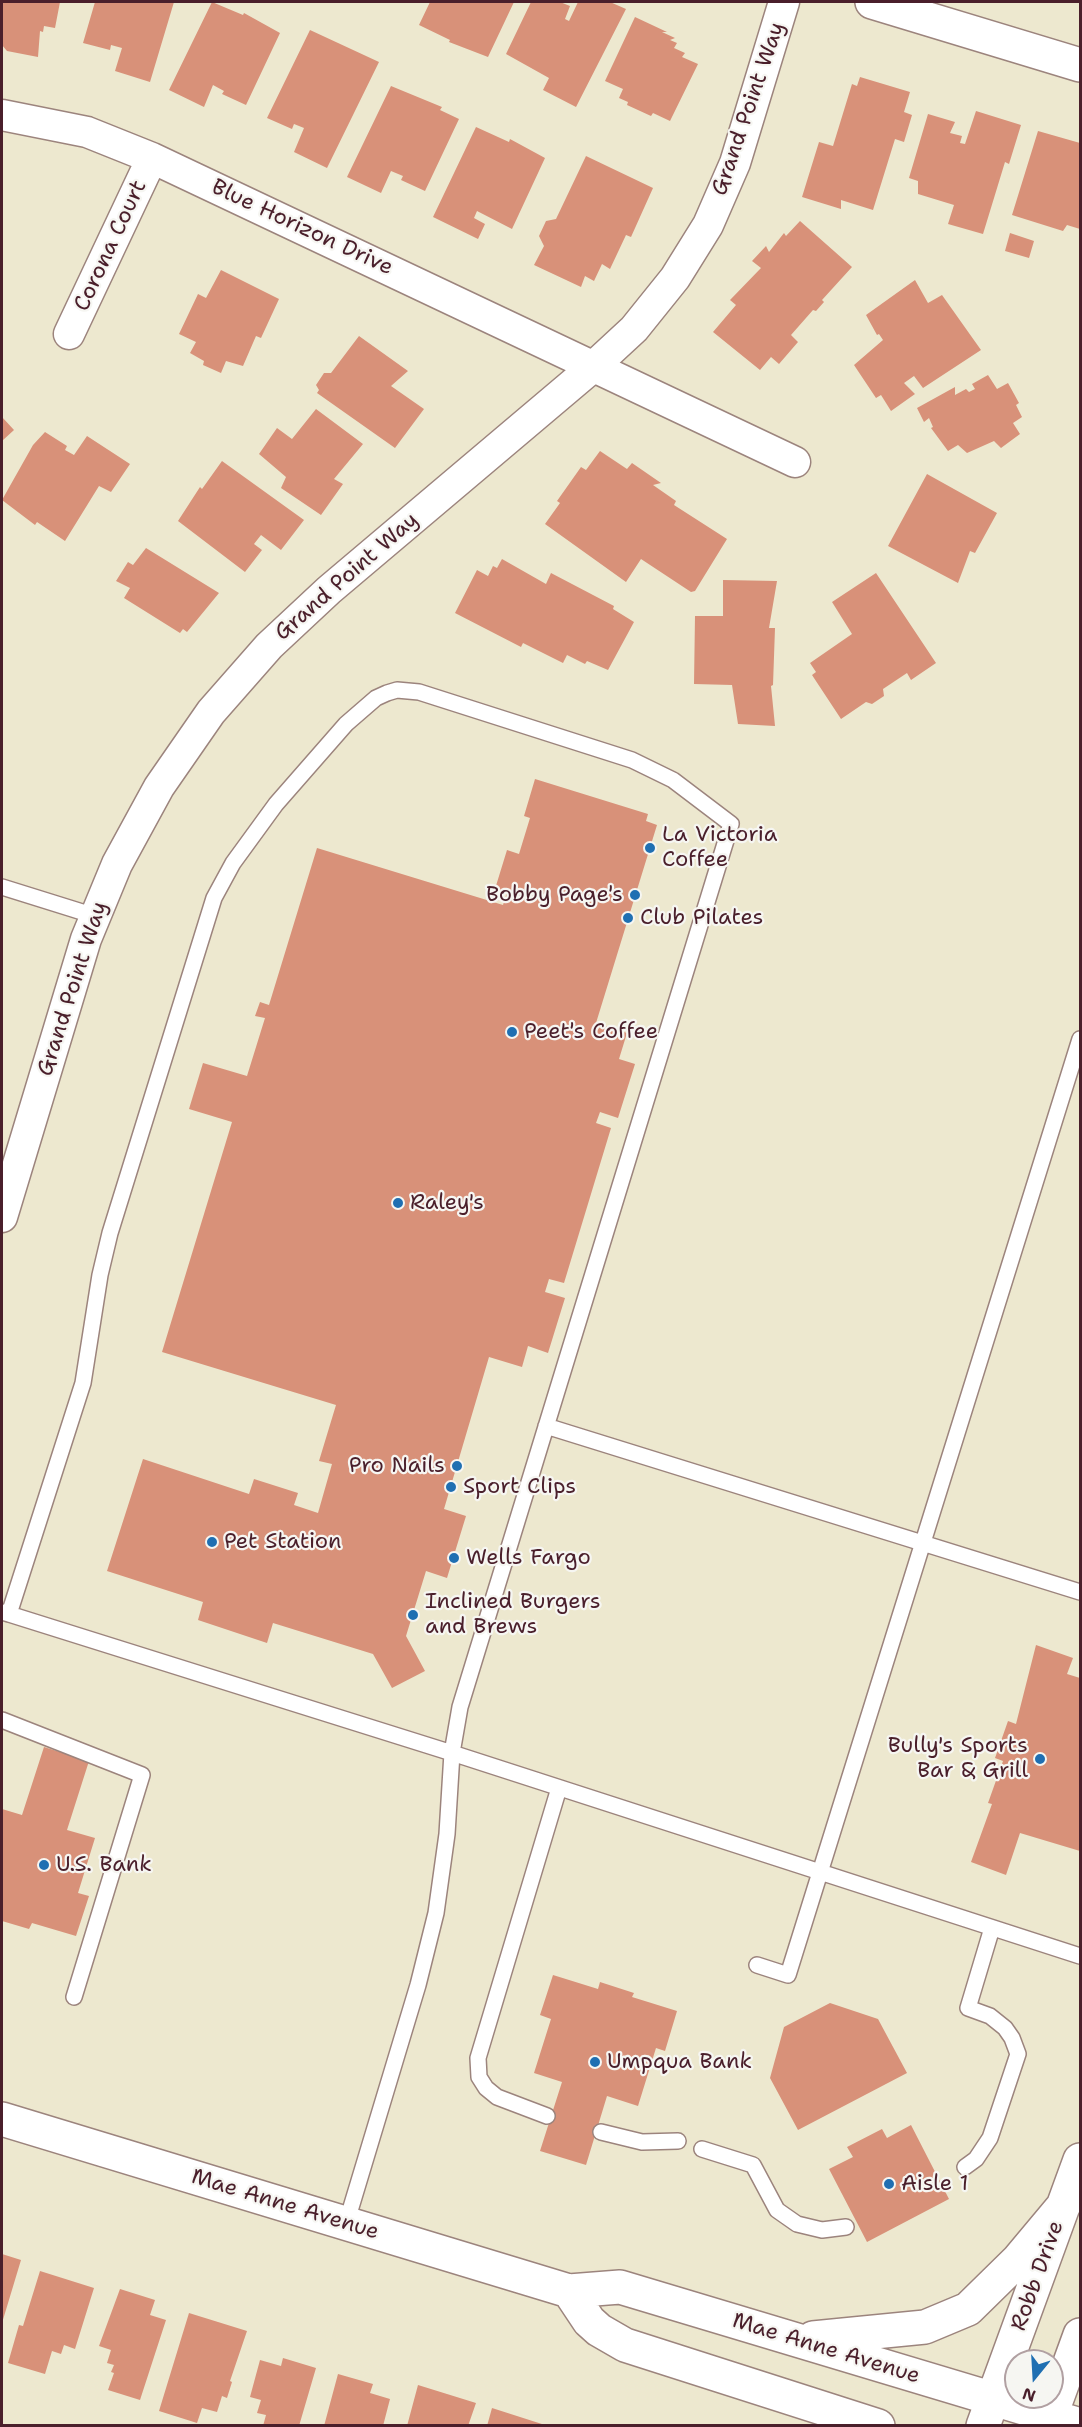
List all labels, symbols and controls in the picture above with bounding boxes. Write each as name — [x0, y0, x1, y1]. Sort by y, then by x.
street label: Grand Point Way — [707, 19, 791, 199]
street label: Blue Horizon Drive — [207, 174, 397, 282]
street label: Corona Court — [69, 176, 153, 316]
street label: Grand Point Way — [270, 507, 424, 647]
place label: La Victoria Coffee — [662, 822, 777, 873]
marker: La Victoria Coffee — [643, 841, 657, 855]
place label: Bobby Page's — [486, 882, 623, 908]
marker: Bobby Page's — [628, 888, 642, 902]
street label: Grand Point Way — [32, 898, 114, 1080]
place label: Club Pilates — [640, 905, 763, 931]
marker: Club Pilates — [621, 911, 635, 925]
place label: Peet's Coffee — [524, 1019, 658, 1045]
marker: Peet's Coffee — [505, 1025, 519, 1039]
place label: Raley's — [410, 1190, 484, 1216]
marker: Raley's — [391, 1196, 405, 1210]
place label: Pro Nails — [349, 1453, 445, 1479]
marker: Pro Nails — [450, 1459, 464, 1473]
place label: Sport Clips — [463, 1474, 576, 1500]
marker: Sport Clips — [444, 1480, 458, 1494]
place label: Pet Station — [224, 1529, 342, 1555]
marker: Pet Station — [205, 1535, 219, 1549]
place label: Wells Fargo — [466, 1545, 591, 1571]
marker: Wells Fargo — [447, 1551, 461, 1565]
place label: Inclined Burgers and Brews — [425, 1589, 601, 1640]
marker: Inclined Burgers and Brews — [406, 1608, 420, 1622]
place label: Bully's Sports Bar & Grill — [888, 1733, 1028, 1784]
marker: Bully's Sports Bar & Grill — [1033, 1752, 1047, 1766]
place label: U.S. Bank — [56, 1852, 152, 1878]
marker: U.S. Bank — [37, 1858, 51, 1872]
place label: Umpqua Bank — [607, 2049, 752, 2075]
marker: Umpqua Bank — [588, 2055, 602, 2069]
street label: Mae Anne Avenue — [188, 2164, 382, 2246]
place label: Aisle 1 — [901, 2171, 969, 2197]
marker: Aisle 1 — [882, 2177, 896, 2191]
street label: Robb Drive — [1006, 2217, 1070, 2335]
street label: Mae Anne Avenue — [729, 2308, 923, 2390]
north arrow — [1004, 2349, 1064, 2409]
text: N — [1020, 2383, 1038, 2407]

